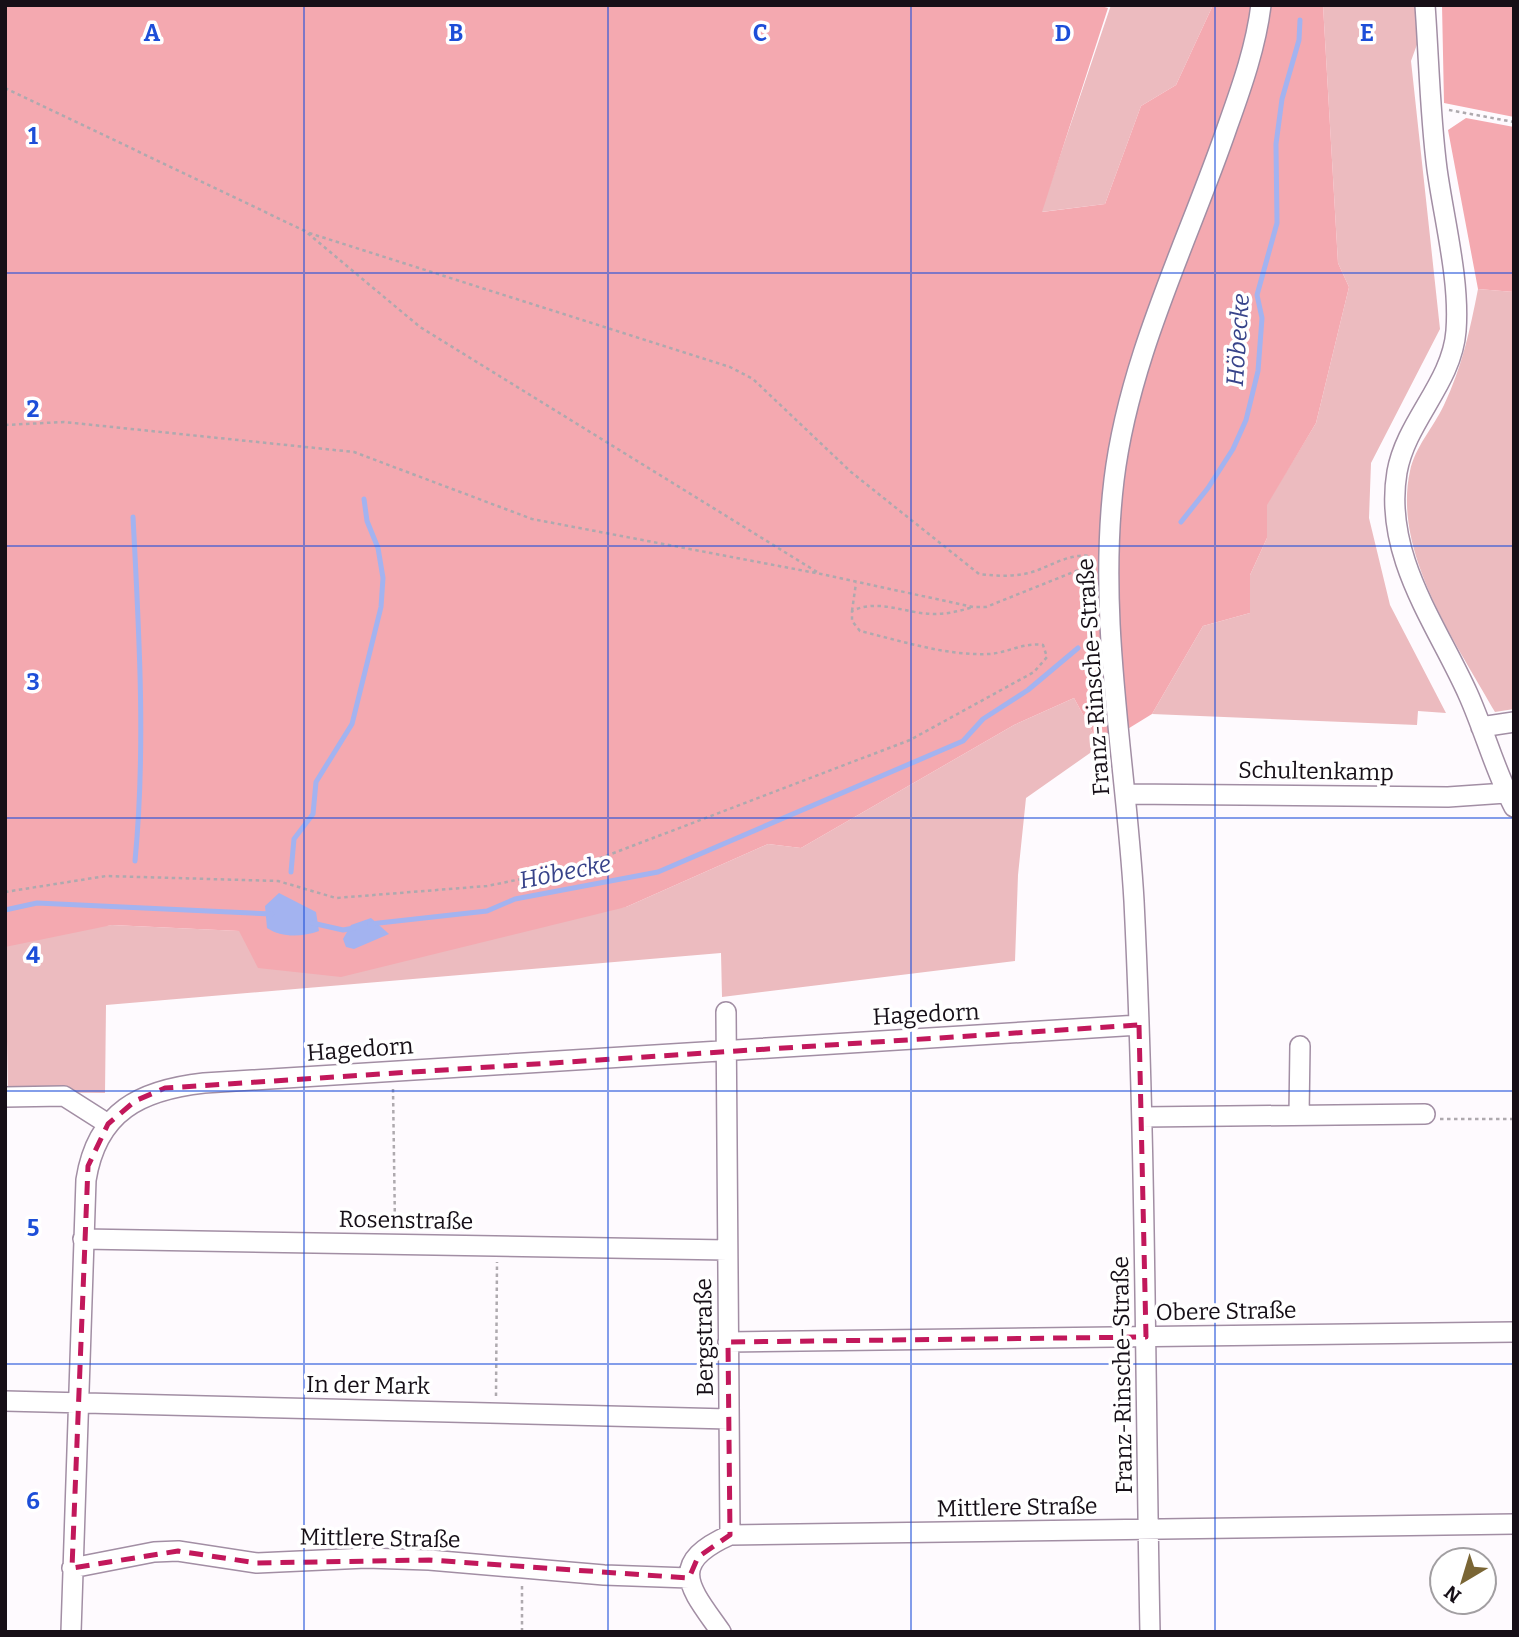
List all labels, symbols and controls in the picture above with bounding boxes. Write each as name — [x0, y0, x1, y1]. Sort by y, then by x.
text: A — [144, 19, 161, 47]
text: B — [449, 19, 463, 47]
text: C — [753, 19, 767, 47]
text: D — [1055, 19, 1071, 47]
text: E — [1360, 19, 1374, 47]
text: 1 — [28, 122, 38, 150]
water label: Höbecke — [1221, 293, 1255, 387]
text: 2 — [27, 395, 40, 423]
street label: Franz-Rinsche-Straße — [1071, 557, 1115, 797]
text: 3 — [26, 668, 40, 696]
street label: Schultenkamp — [1238, 756, 1394, 786]
water label: Höbecke — [517, 849, 613, 895]
text: 4 — [26, 941, 40, 969]
street label: Hagedorn — [872, 997, 981, 1031]
street label: Hagedorn — [306, 1031, 415, 1067]
street label: Rosenstraße — [338, 1205, 474, 1235]
text: 5 — [27, 1214, 39, 1242]
street label: Franz-Rinsche-Straße — [1106, 1256, 1138, 1494]
street label: Bergstraße — [689, 1278, 719, 1396]
street label: Obere Straße — [1155, 1296, 1297, 1326]
street label: In der Mark — [306, 1370, 430, 1400]
text: 6 — [26, 1487, 40, 1515]
street label: Mittlere Straße — [936, 1492, 1098, 1522]
street label: Mittlere Straße — [299, 1523, 461, 1553]
north arrow — [1428, 1546, 1498, 1616]
text: N — [1440, 1580, 1466, 1608]

